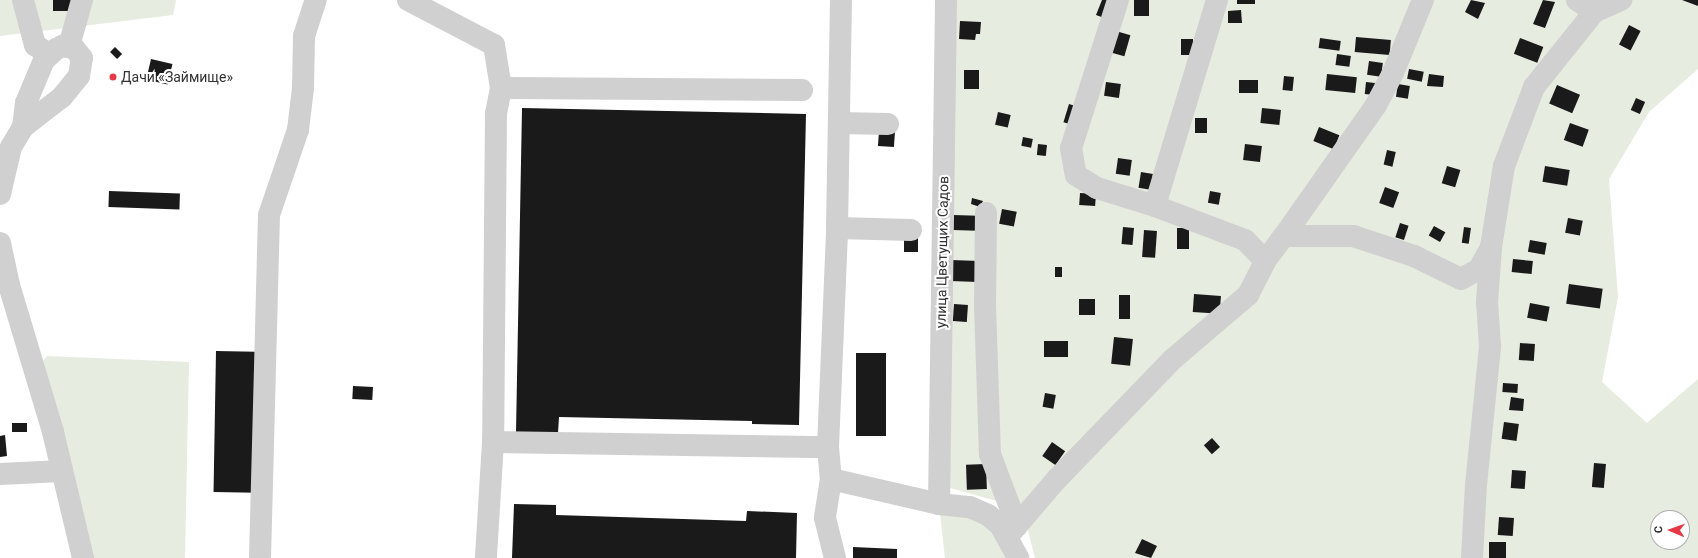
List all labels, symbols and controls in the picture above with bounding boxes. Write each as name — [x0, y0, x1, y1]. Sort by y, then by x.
place label: Дачи «Займище» — [121, 69, 233, 85]
marker: Дачи «Займище» — [108, 72, 118, 82]
street label: улица Цветущих Садов — [932, 176, 952, 328]
north arrow — [1650, 510, 1690, 550]
text: С — [1652, 526, 1665, 533]

